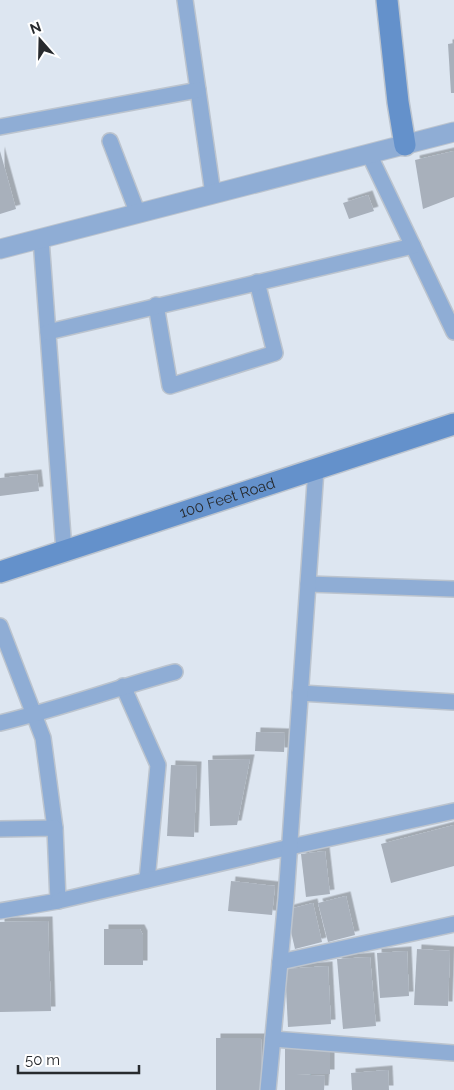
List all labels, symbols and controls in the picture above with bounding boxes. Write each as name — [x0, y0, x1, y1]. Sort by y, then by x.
north arrow — [15, 15, 65, 65]
text: N — [28, 18, 43, 37]
street label: 100 Feet Road — [177, 474, 277, 522]
scale bar — [18, 1042, 139, 1074]
text: 50 m — [25, 1051, 60, 1069]

